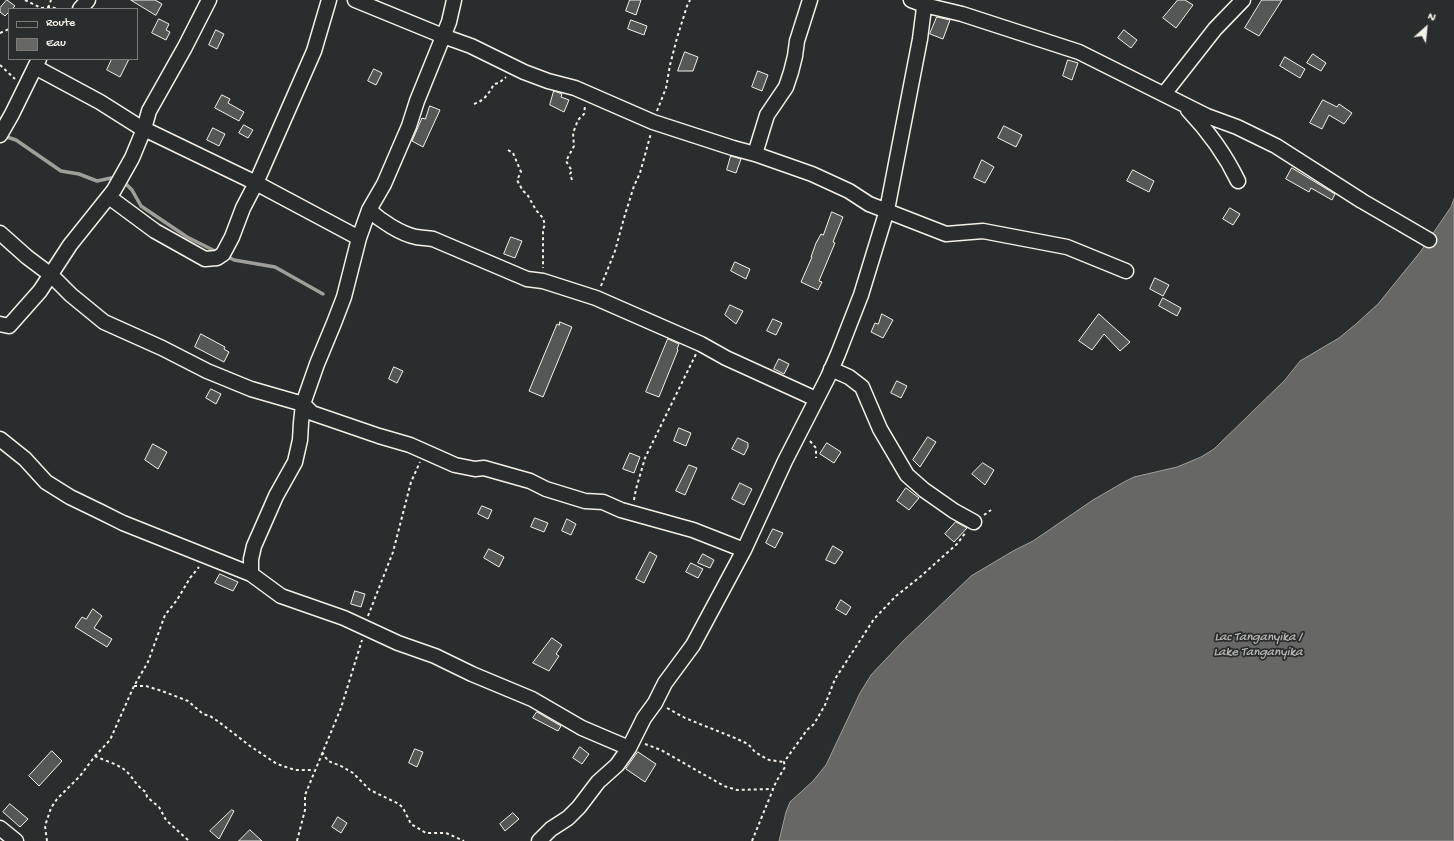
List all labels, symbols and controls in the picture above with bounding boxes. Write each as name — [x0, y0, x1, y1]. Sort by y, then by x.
legend — [8, 8, 138, 60]
north arrow — [1406, 8, 1446, 48]
text: N — [1426, 10, 1437, 24]
text: Route — [46, 17, 75, 31]
text: Eau — [46, 37, 66, 51]
water label: Lac Tanganyika / Lake Tanganyika — [1214, 630, 1302, 661]

